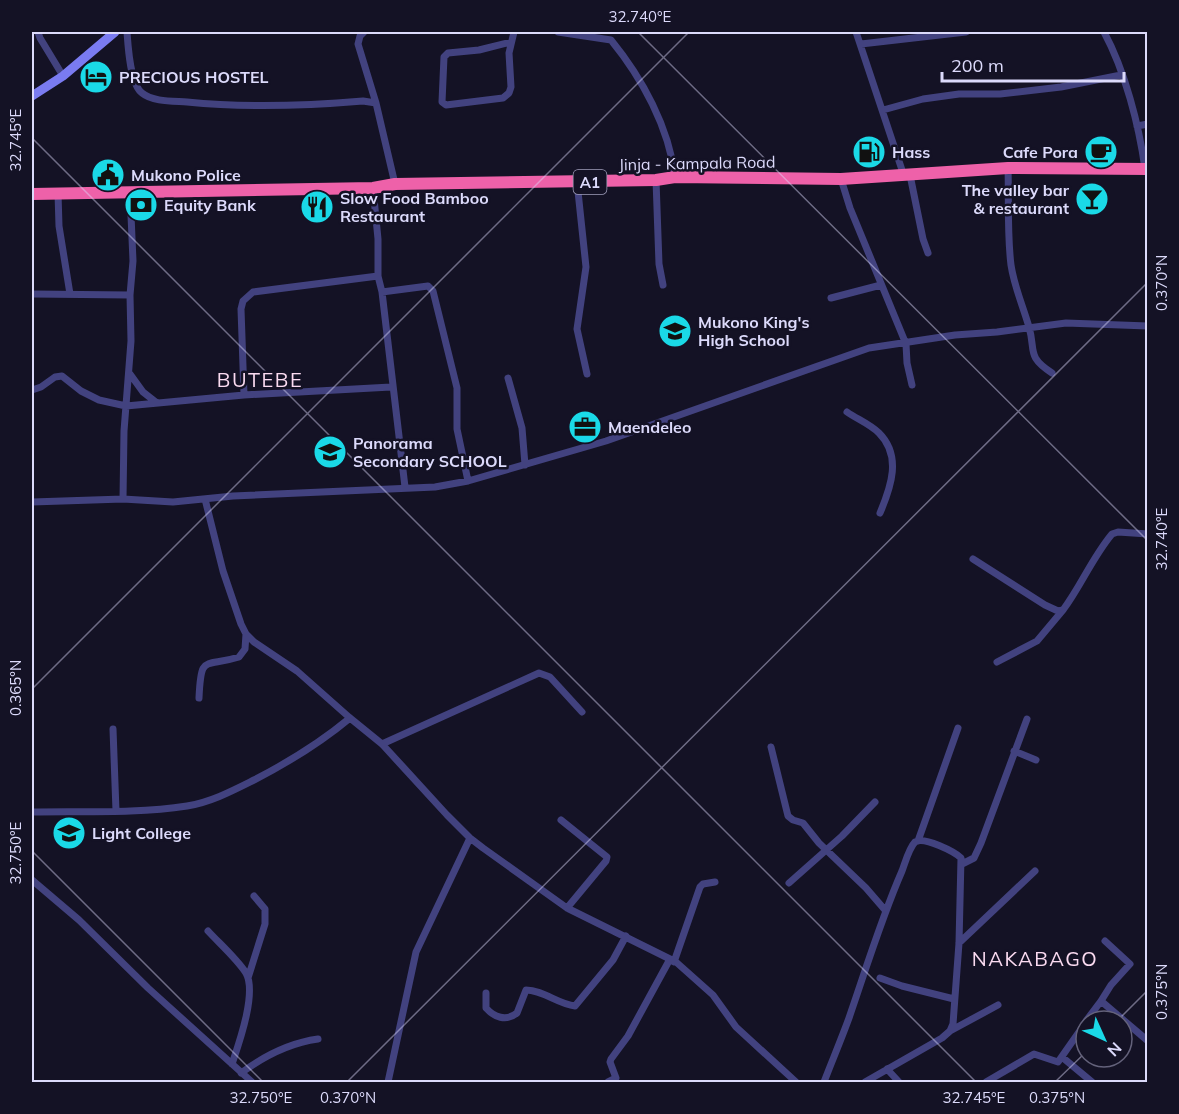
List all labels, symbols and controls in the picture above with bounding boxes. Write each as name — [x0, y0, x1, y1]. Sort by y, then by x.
text: 32.740°E — [609, 7, 672, 26]
scale bar — [942, 45, 1124, 83]
text: 200 m — [951, 54, 1004, 77]
hotel icon: PRECIOUS HOSTEL — [78, 59, 114, 95]
place label: PRECIOUS HOSTEL — [119, 67, 269, 87]
text: 32.745°E — [6, 108, 25, 171]
fuel station icon: Hass — [851, 134, 887, 170]
cafe icon: Cafe Pora — [1083, 134, 1119, 170]
place label: Hass — [892, 142, 930, 162]
place label: Cafe Pora — [1003, 142, 1078, 162]
street label: Jinja - Kampala Road — [618, 152, 776, 174]
public building icon: Mukono Police — [90, 157, 126, 193]
place label: Mukono Police — [131, 165, 241, 185]
road number: A1 — [574, 170, 606, 194]
place label: The valley bar & restaurant — [962, 180, 1070, 218]
bar icon: The valley bar & restaurant — [1074, 181, 1110, 217]
bank icon: Equity Bank — [123, 187, 159, 223]
place label: Slow Food Bamboo Restaurant — [340, 188, 489, 226]
restaurant icon: Slow Food Bamboo Restaurant — [299, 189, 335, 225]
place label: Equity Bank — [164, 195, 257, 215]
text: 0.370°N — [1152, 255, 1171, 311]
place label: Mukono King's High School — [698, 312, 809, 350]
school or university icon: Mukono King's High School — [657, 313, 693, 349]
district label: BUTEBE — [217, 367, 303, 392]
office icon: Maendeleo — [567, 409, 603, 445]
place label: Maendeleo — [608, 417, 691, 437]
place label: Panorama Secondary SCHOOL — [353, 433, 507, 471]
school or university icon: Panorama Secondary SCHOOL — [312, 434, 348, 470]
text: 32.740°E — [1152, 507, 1171, 570]
text: 0.365°N — [6, 660, 25, 716]
school or university icon: Light College — [51, 815, 87, 851]
text: 32.750°E — [6, 821, 25, 884]
place label: Light College — [92, 823, 191, 843]
district label: NAKABAGO — [972, 946, 1098, 971]
text: 0.375°N — [1152, 964, 1171, 1020]
north arrow — [1074, 1009, 1134, 1069]
text: N — [1103, 1038, 1126, 1061]
text: 32.750°E — [230, 1088, 293, 1107]
text: 0.370°N — [320, 1088, 376, 1107]
text: 32.745°E — [943, 1088, 1006, 1107]
text: 0.375°N — [1029, 1088, 1085, 1107]

